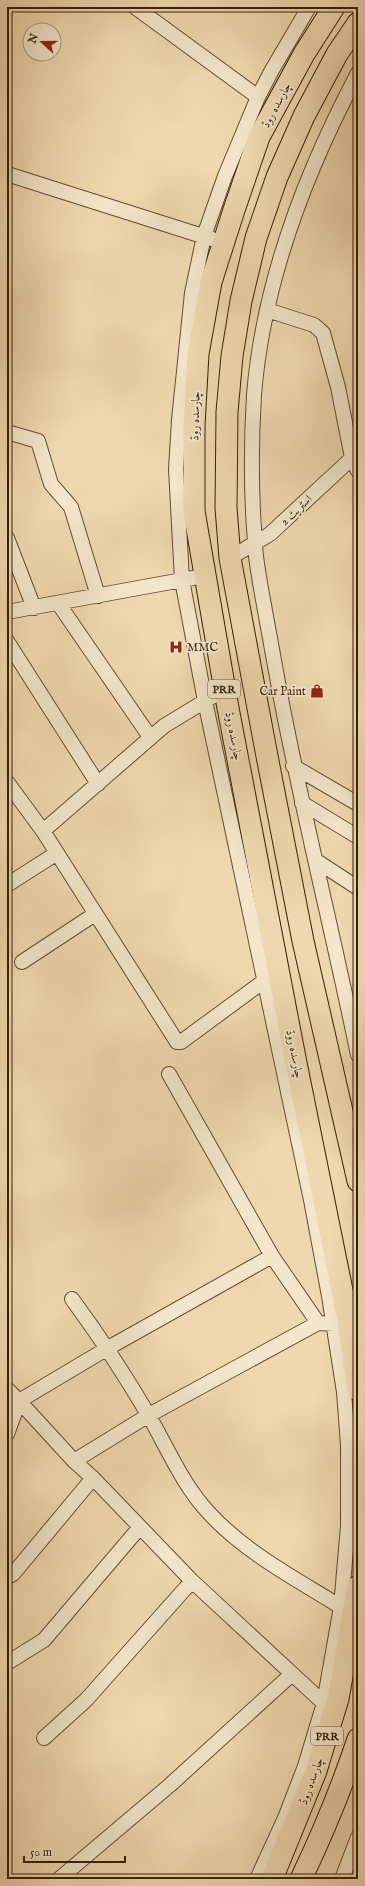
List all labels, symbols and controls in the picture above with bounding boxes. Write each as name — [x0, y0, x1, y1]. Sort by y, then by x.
north arrow — [22, 22, 62, 62]
text: N — [25, 31, 42, 47]
street label: چارسدہ روڈ — [258, 80, 296, 131]
street label: چارسدہ روڈ — [187, 391, 205, 441]
street label: اسٹریٹ 2 — [277, 492, 316, 529]
hospital icon: MMC — [168, 639, 184, 655]
place label: MMC — [187, 640, 218, 655]
road number: PRR — [208, 680, 240, 698]
shop icon: Car Paint — [309, 683, 325, 699]
place label: Car Paint — [259, 684, 306, 699]
street label: چارسدہ روڈ — [220, 710, 246, 762]
street label: چارسدہ روڈ — [281, 1028, 307, 1080]
road number: PRR — [311, 1727, 343, 1745]
street label: چارسدہ روڈ — [296, 1755, 328, 1807]
scale bar — [24, 1838, 125, 1864]
text: 50 m — [30, 1845, 52, 1860]

